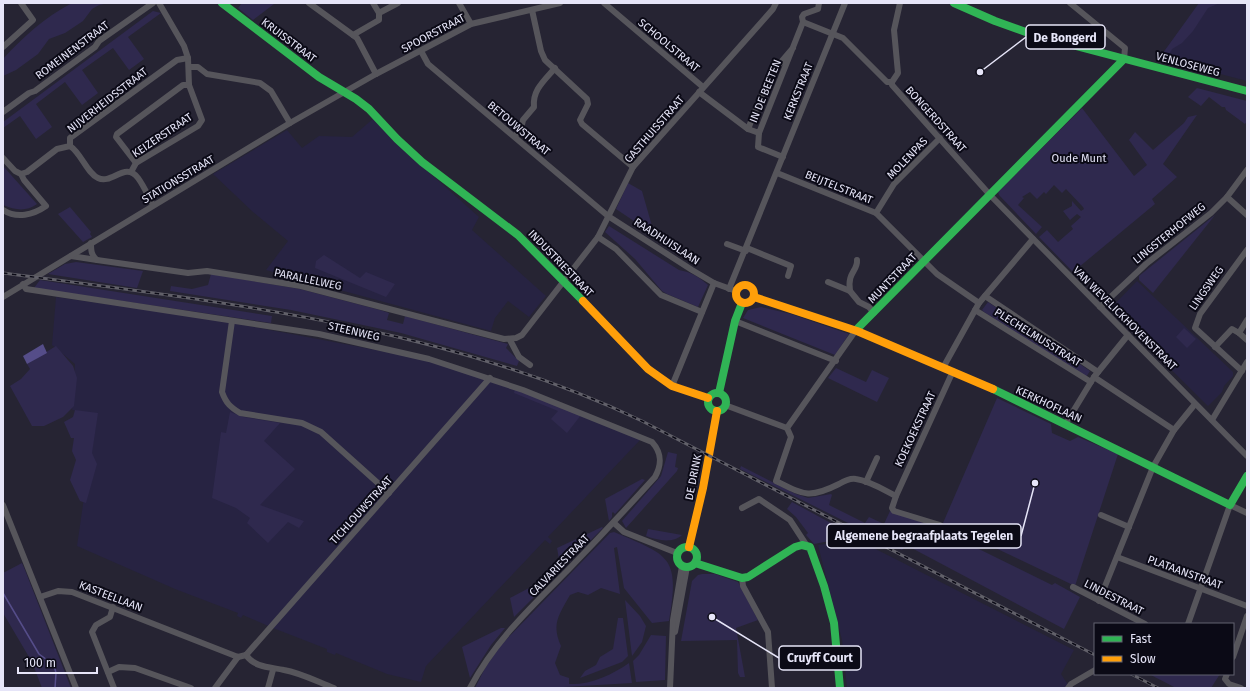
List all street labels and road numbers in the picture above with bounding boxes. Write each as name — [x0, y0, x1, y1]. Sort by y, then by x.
street label: SPOORSTRAAT — [399, 11, 467, 56]
street label: KRUISSTRAAT — [259, 16, 319, 65]
street label: SCHOOLSTRAAT — [635, 16, 702, 75]
street label: ROMEINENSTRAAT — [33, 18, 112, 82]
street label: VENLOSEWEG — [1154, 50, 1221, 79]
street label: IN DE BEETEN — [747, 58, 784, 125]
street label: KERKSTRAAT — [781, 60, 816, 122]
street label: NIJVERHEIDSSTRAAT — [65, 65, 150, 136]
street label: BONGERDSTRAAT — [903, 84, 969, 155]
street label: GASTHUISSTRAAT — [622, 93, 687, 165]
street label: BETOUWSTRAAT — [485, 98, 553, 158]
street label: KEIZERSTRAAT — [130, 110, 195, 160]
street label: MOLENPAS — [884, 135, 930, 182]
street label: STATIONSSTRAAT — [140, 152, 217, 206]
street label: BEIJTELSTRAAT — [803, 168, 875, 207]
street label: LINGSTERHOFWEG — [1130, 200, 1208, 267]
street label: RAADHUISLAAN — [631, 215, 702, 268]
street label: INDUSTRIESTRAAT — [525, 227, 596, 300]
street label: MUNTSTRAAT — [865, 250, 920, 306]
street label: VAN WEVELICKHOVENSTRAAT — [1070, 264, 1179, 373]
street label: LINGSWEG — [1187, 264, 1226, 313]
street label: PARALLELWEG — [273, 266, 343, 293]
street label: PLECHELMUSSTRAAT — [992, 305, 1084, 370]
street label: STEENWEG — [327, 319, 381, 344]
street label: KERKHOFLAAN — [1014, 383, 1084, 425]
street label: KOEKOEKSTRAAT — [892, 389, 939, 469]
street label: DE DRINK — [683, 452, 704, 501]
street label: TICHLOUWSTRAAT — [327, 473, 396, 547]
street label: CALVARIESTRAAT — [527, 532, 592, 599]
street label: PLATAANSTRAAT — [1146, 553, 1224, 592]
street label: LINDESTRAAT — [1082, 577, 1146, 618]
street label: KASTEELLAAN — [77, 578, 144, 615]

